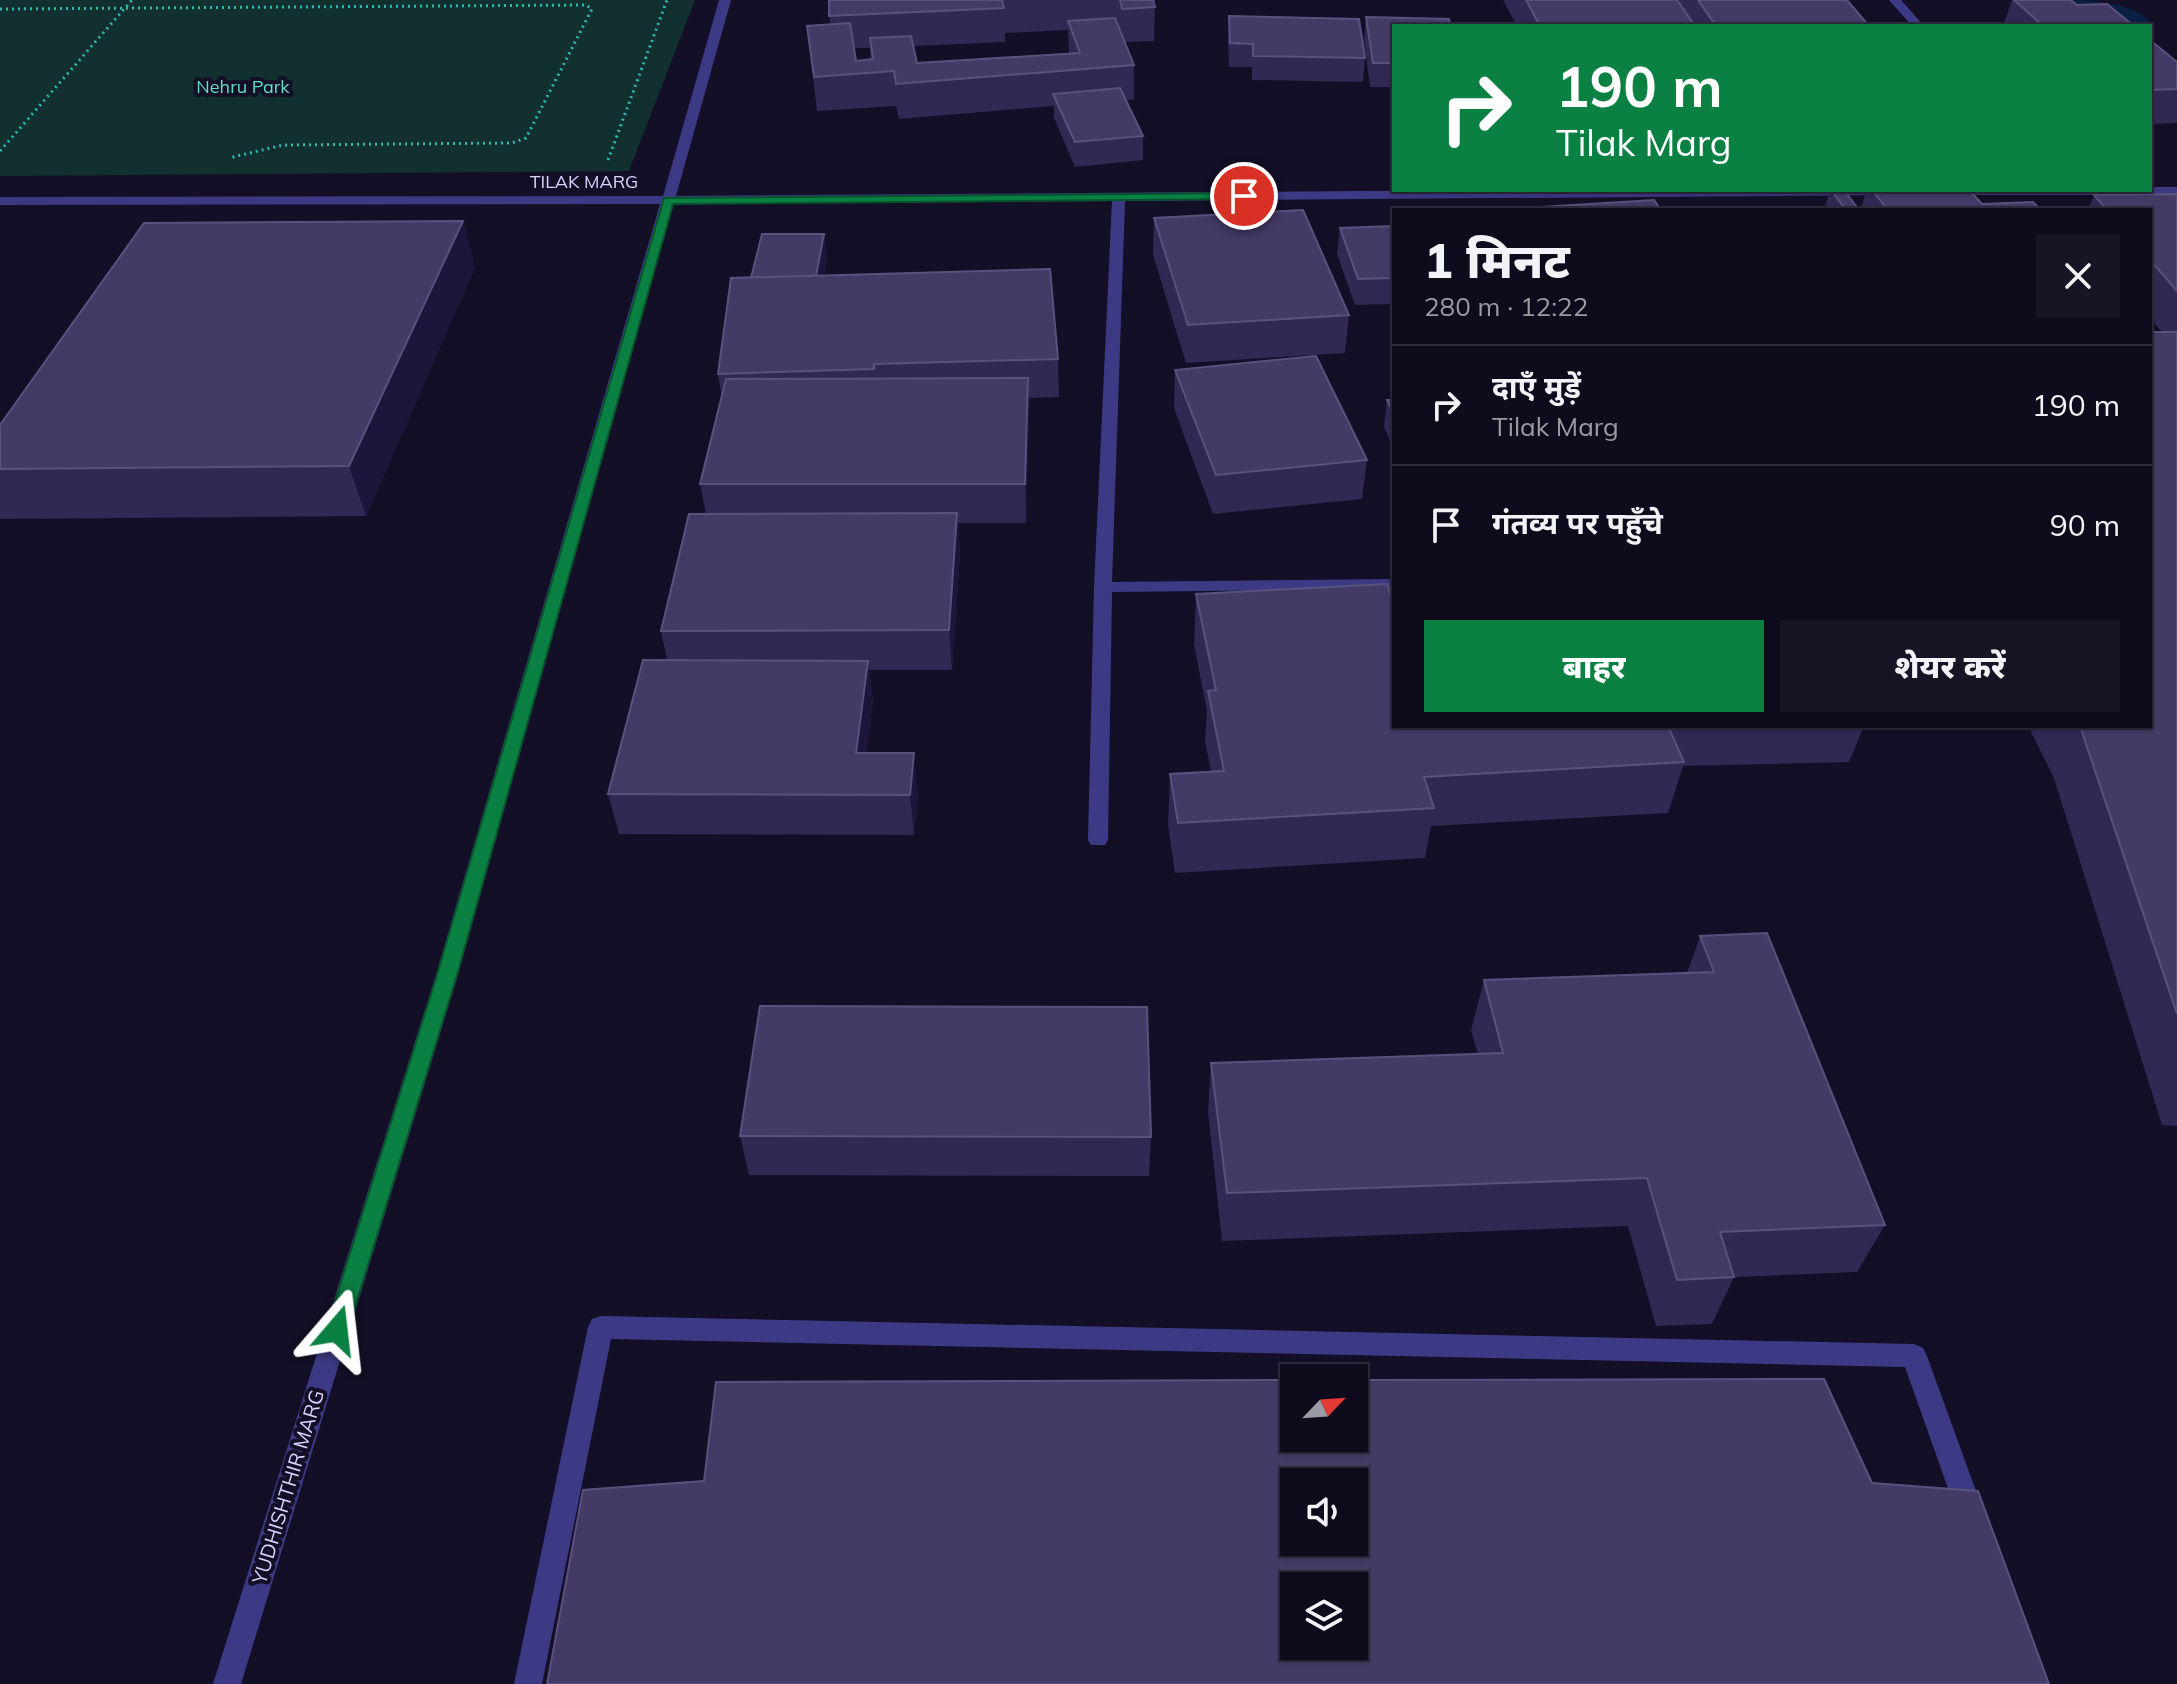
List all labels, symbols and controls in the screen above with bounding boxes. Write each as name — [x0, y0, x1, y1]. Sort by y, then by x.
text: 190 m — [1556, 51, 1723, 121]
icon: right — [1424, 56, 1528, 160]
park label: Nehru Park — [196, 75, 290, 98]
text: Tilak Marg — [1556, 120, 1731, 165]
pin — [1210, 162, 1278, 230]
street label: TILAK MARG — [530, 170, 638, 193]
icon: arrive — [1222, 174, 1266, 218]
text: 1 मिनट — [1424, 230, 1570, 290]
button: close — [2036, 234, 2120, 318]
text: 280 m · 12:22 — [1424, 290, 1588, 323]
text: दाएँ मुड़ें — [1492, 368, 1581, 406]
icon: right — [1424, 383, 1468, 427]
text: 190 m — [2032, 386, 2120, 424]
text: Tilak Marg — [1492, 410, 1619, 443]
icon: arrive — [1424, 503, 1468, 547]
text: गंतव्य पर पहुँचे — [1492, 504, 1663, 542]
text: 90 m — [2050, 506, 2120, 544]
button: बाहर — [1424, 620, 1764, 712]
button: शेयर करें — [1780, 620, 2120, 712]
position arrow — [295, 1288, 379, 1372]
north arrow — [1280, 1364, 1368, 1452]
map controls — [1280, 1364, 1368, 1660]
street label: YUDHISHTHIR MARG — [246, 1387, 329, 1588]
button: sound — [1280, 1468, 1368, 1556]
button: layers — [1280, 1572, 1368, 1660]

